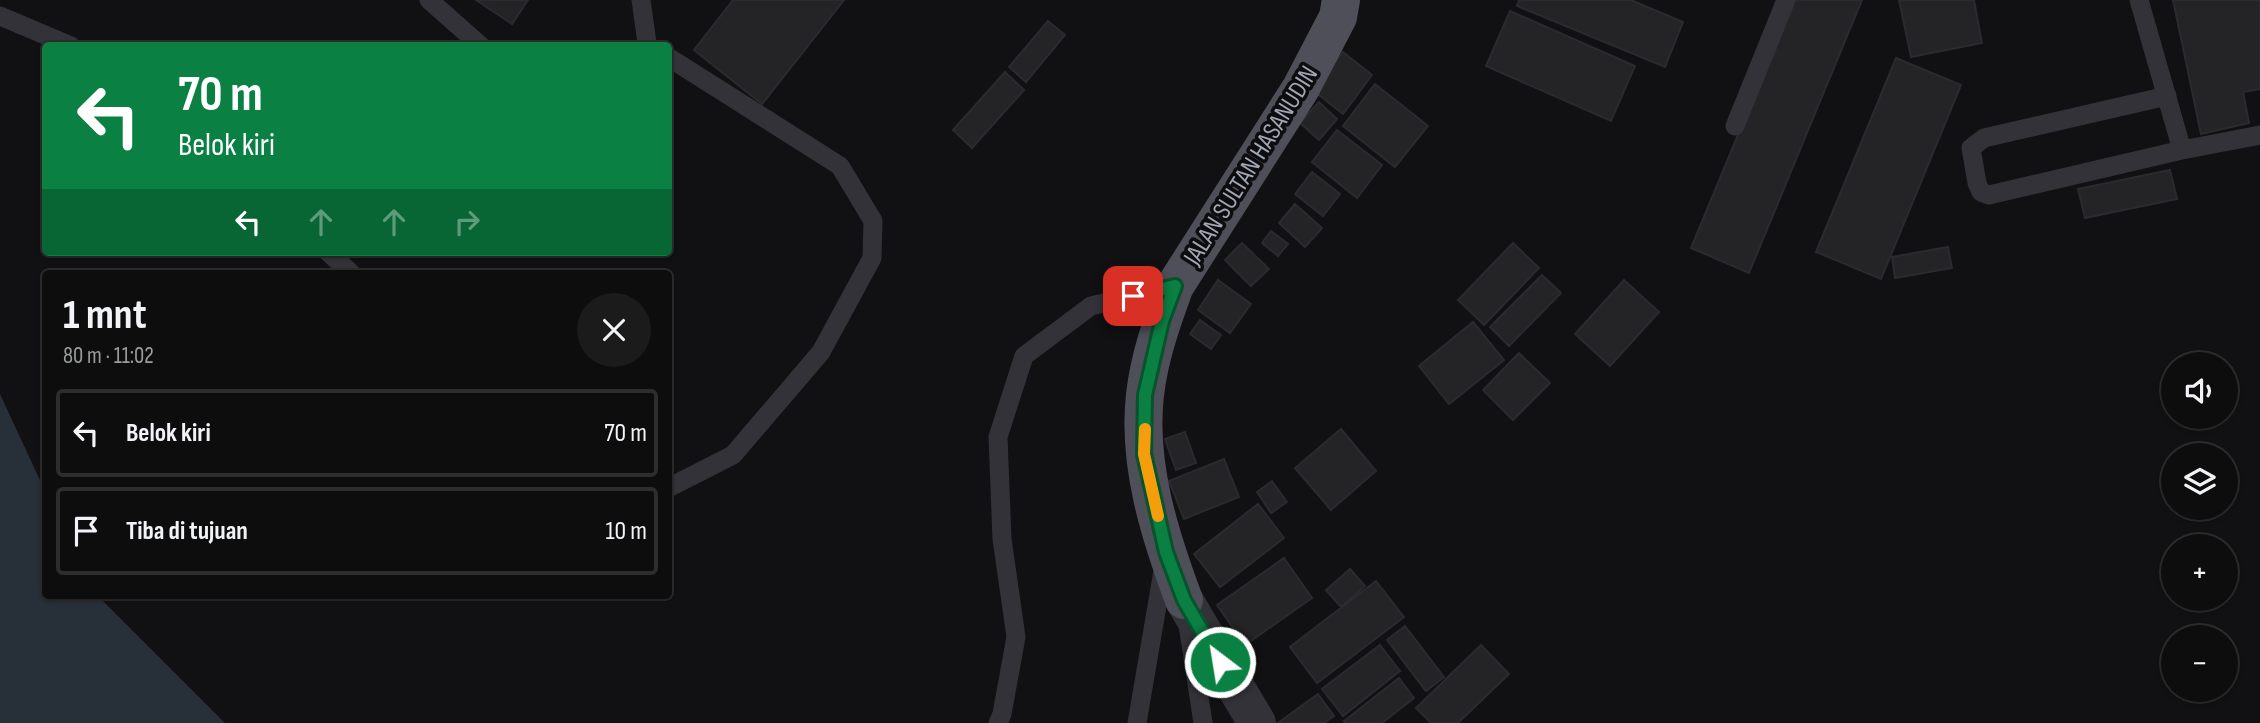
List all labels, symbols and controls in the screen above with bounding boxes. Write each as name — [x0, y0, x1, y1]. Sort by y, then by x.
street label: JALAN SULTAN HASANUDIN — [1177, 61, 1325, 272]
text: 70 m — [178, 66, 263, 125]
icon: left — [63, 70, 154, 161]
text: Belok kiri — [178, 126, 275, 165]
icon: left — [229, 203, 267, 241]
icon: ahead — [302, 203, 340, 241]
icon: ahead — [375, 203, 413, 241]
icon: right — [448, 203, 486, 241]
pin — [1103, 266, 1163, 326]
icon: arrive — [1114, 277, 1152, 315]
text: 1 mnt — [63, 290, 147, 341]
button: close — [577, 293, 651, 367]
text: 80 m · 11:02 — [63, 342, 154, 370]
map controls — [2161, 352, 2238, 702]
button: sound — [2161, 352, 2238, 429]
icon: left — [67, 414, 105, 452]
text: Belok kiri — [126, 418, 211, 449]
text: 70 m — [604, 418, 647, 449]
button: layers — [2161, 443, 2238, 520]
icon: arrive — [67, 512, 105, 550]
text: Tiba di tujuan — [126, 516, 248, 547]
text: 10 m — [605, 516, 647, 547]
button: + — [2161, 534, 2238, 611]
position arrow — [1183, 625, 1257, 699]
button: − — [2161, 625, 2238, 702]

